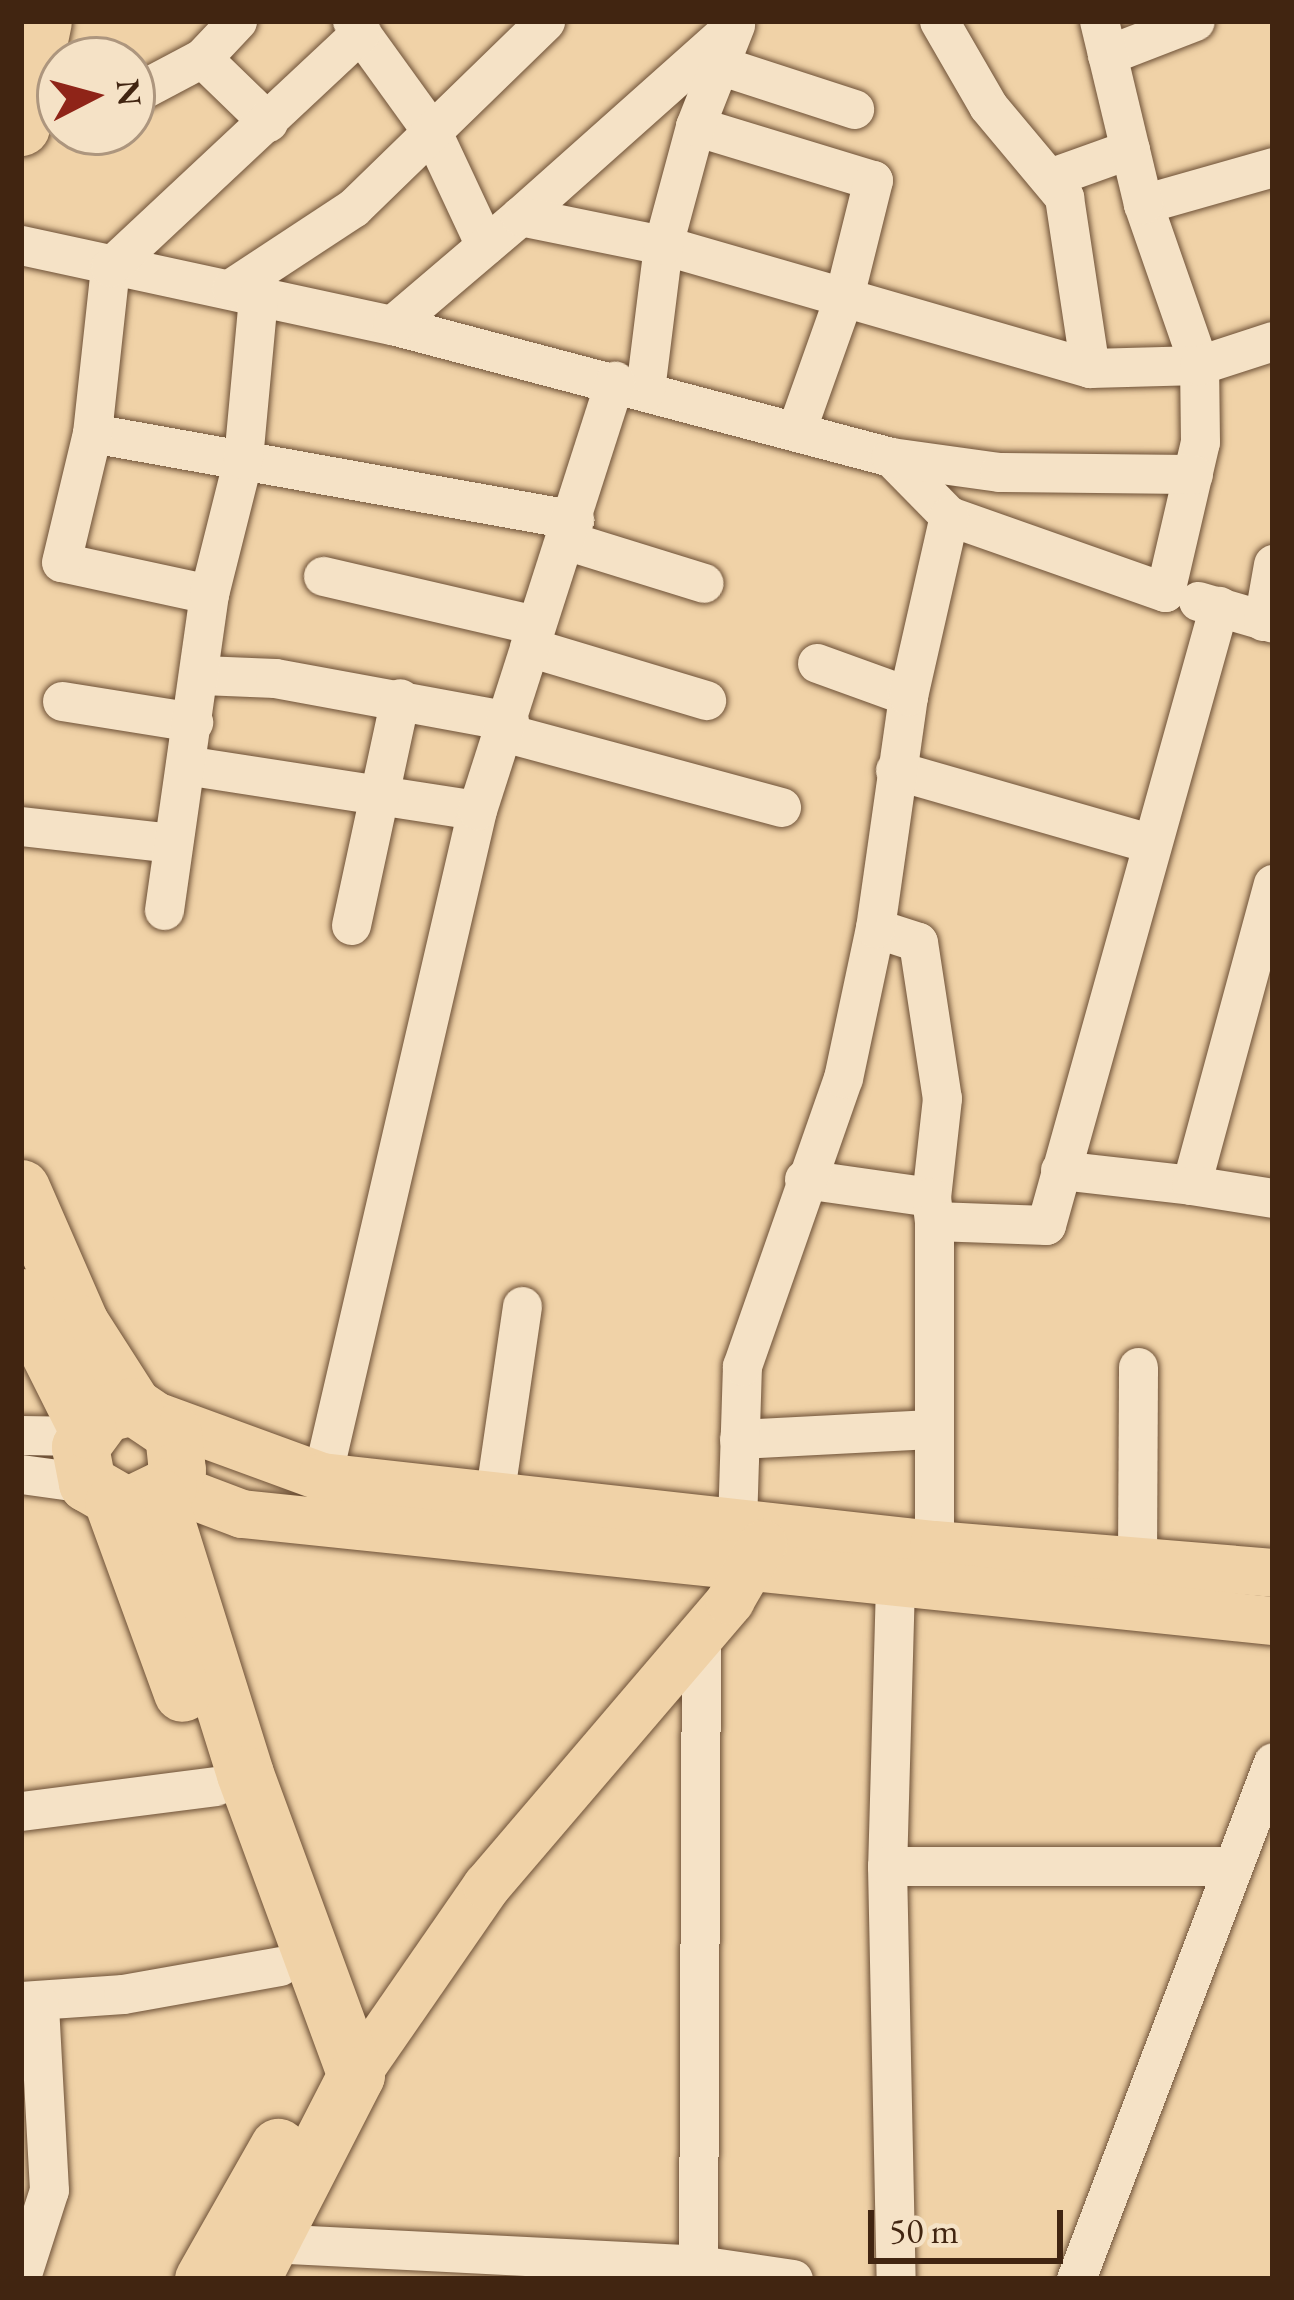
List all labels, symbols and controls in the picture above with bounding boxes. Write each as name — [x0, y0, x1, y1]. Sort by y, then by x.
north arrow — [36, 36, 156, 156]
text: N — [107, 77, 152, 108]
scale bar — [874, 2186, 1069, 2260]
text: 50 m — [889, 2207, 959, 2254]

